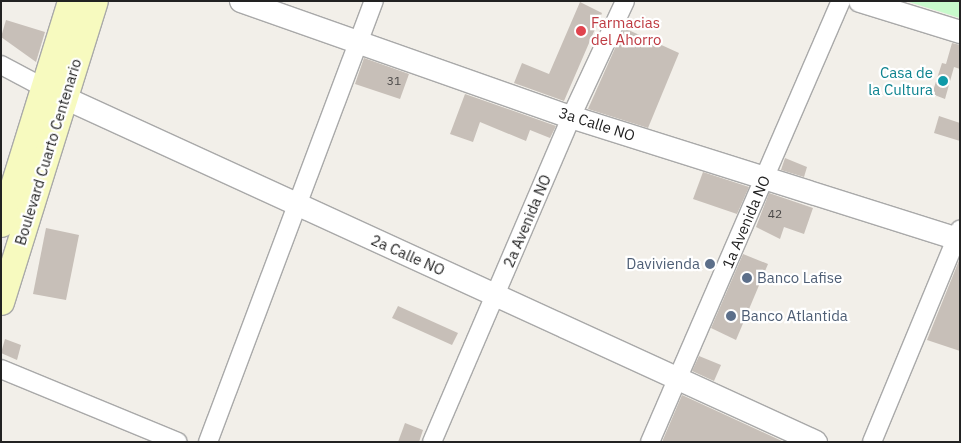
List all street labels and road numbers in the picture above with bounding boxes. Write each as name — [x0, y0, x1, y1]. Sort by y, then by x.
street label: Boulevard Cuarto Centenario — [11, 57, 85, 247]
street label: 3a Calle NO — [557, 103, 637, 145]
street label: 2a Avenida NO — [499, 172, 555, 270]
street label: 1a Avenida NO — [718, 173, 774, 271]
street label: 2a Calle NO — [368, 231, 448, 279]

